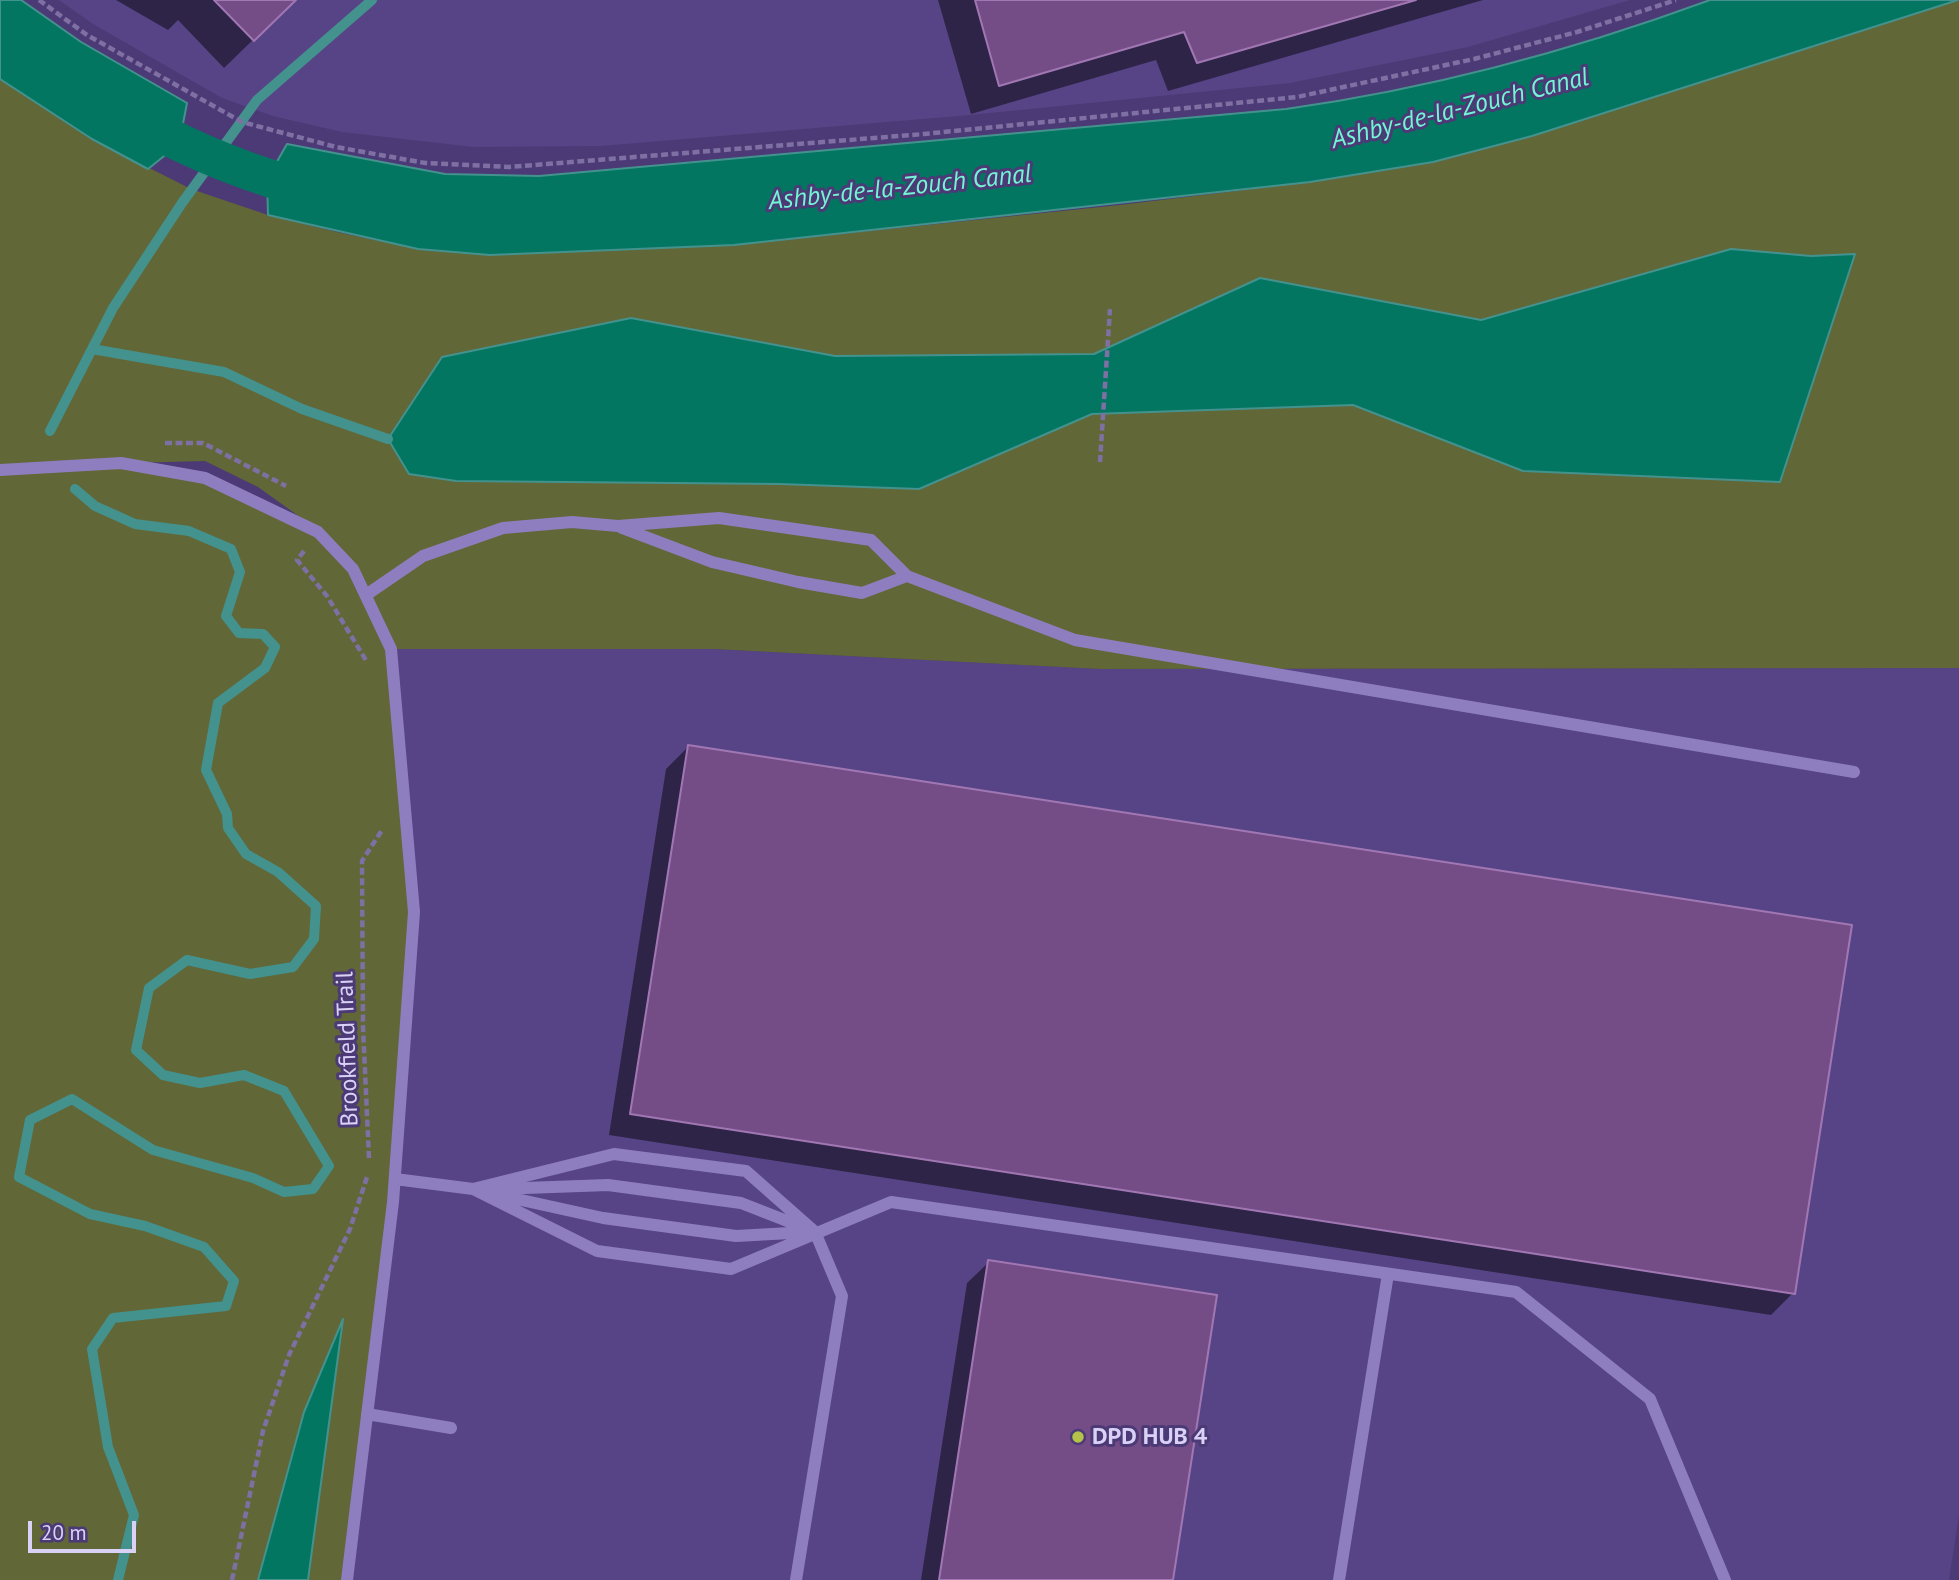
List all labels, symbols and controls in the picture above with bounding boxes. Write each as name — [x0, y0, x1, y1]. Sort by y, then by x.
water label: Ashby-de-la-Zouch Canal — [1328, 62, 1592, 156]
water label: Ashby-de-la-Zouch Canal — [767, 159, 1033, 217]
street label: Brookfield Trail — [331, 971, 365, 1127]
place label: DPD HUB 4 — [1092, 1423, 1207, 1451]
marker: DPD HUB 4 — [1070, 1429, 1086, 1445]
scale bar — [32, 1506, 140, 1550]
text: 20 m — [41, 1519, 87, 1546]

